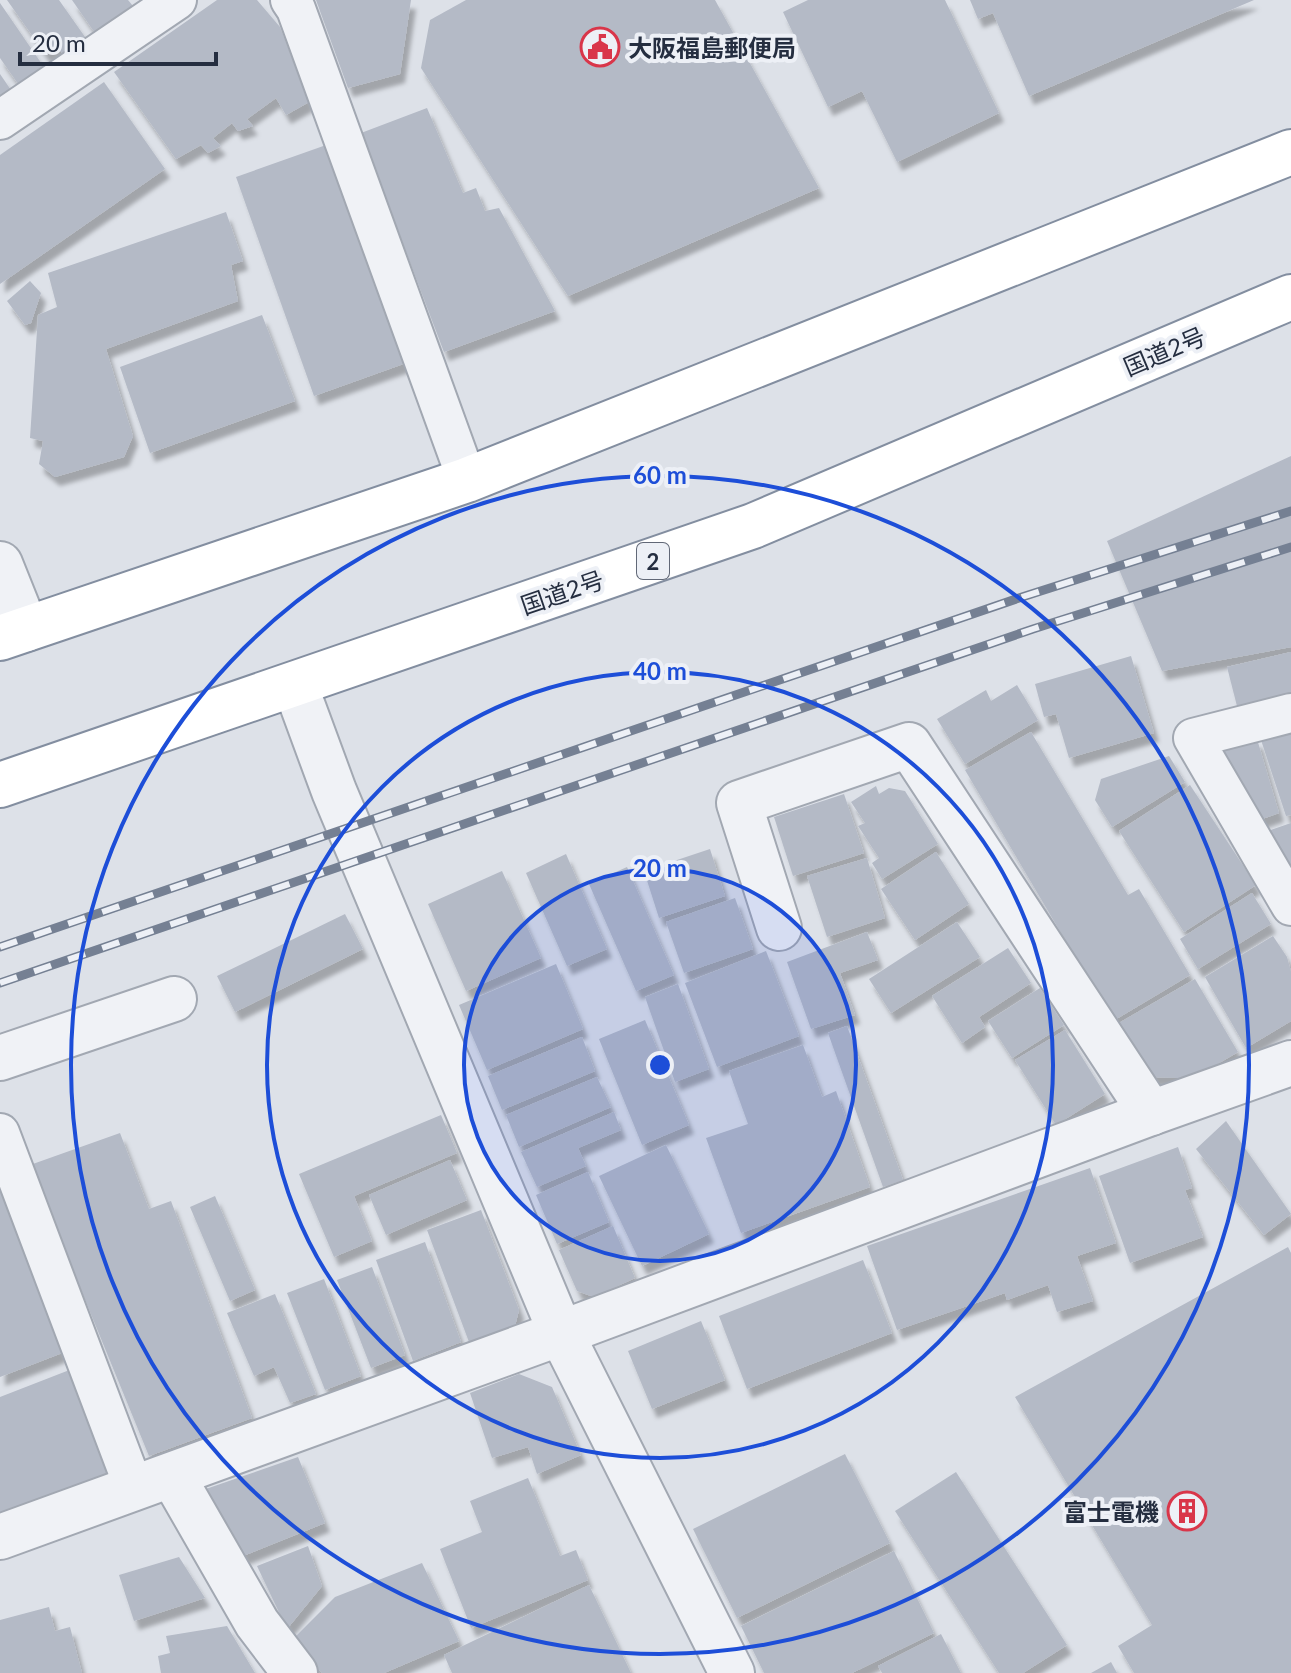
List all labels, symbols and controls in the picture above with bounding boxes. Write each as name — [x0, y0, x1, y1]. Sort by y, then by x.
scale bar — [20, 16, 216, 66]
public building icon: 大阪福島郵便局 — [579, 26, 621, 68]
text: 20 m — [32, 28, 86, 57]
place label: 大阪福島郵便局 — [628, 33, 796, 62]
street label: 国道2号 — [1119, 321, 1209, 381]
text: 60 m — [633, 460, 687, 489]
road number: 2 — [637, 543, 669, 579]
street label: 国道2号 — [517, 564, 607, 620]
text: 40 m — [633, 656, 687, 685]
text: 20 m — [633, 853, 687, 882]
centre of rings — [646, 1051, 674, 1079]
building icon: 富士電機 — [1166, 1490, 1208, 1532]
place label: 富士電機 — [1063, 1497, 1159, 1526]

